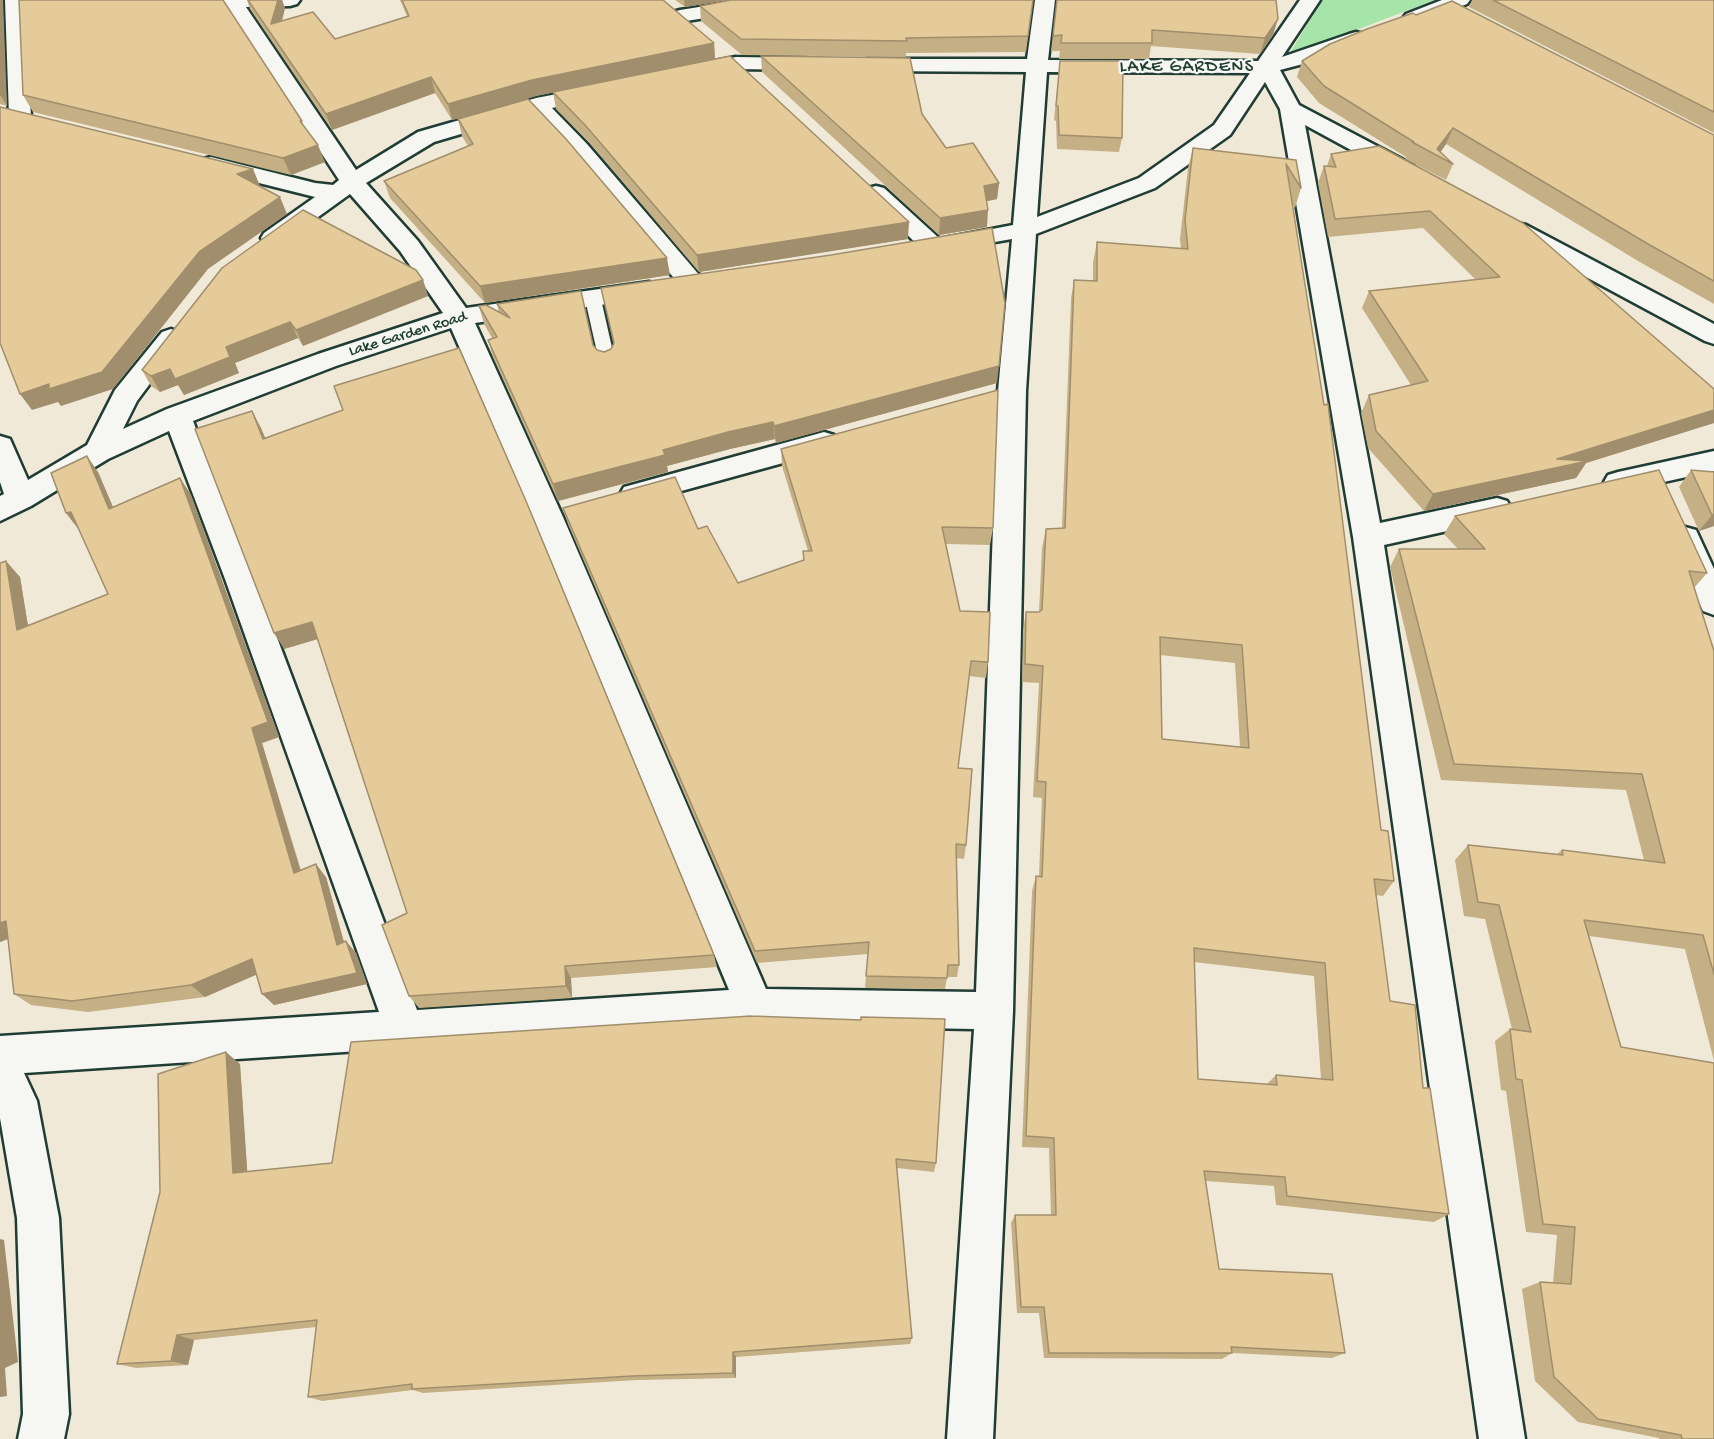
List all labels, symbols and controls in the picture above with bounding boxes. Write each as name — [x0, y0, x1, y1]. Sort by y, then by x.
district label: LAKE GARDENS — [1119, 57, 1255, 79]
street label: Lake Garden Road — [347, 308, 469, 362]

